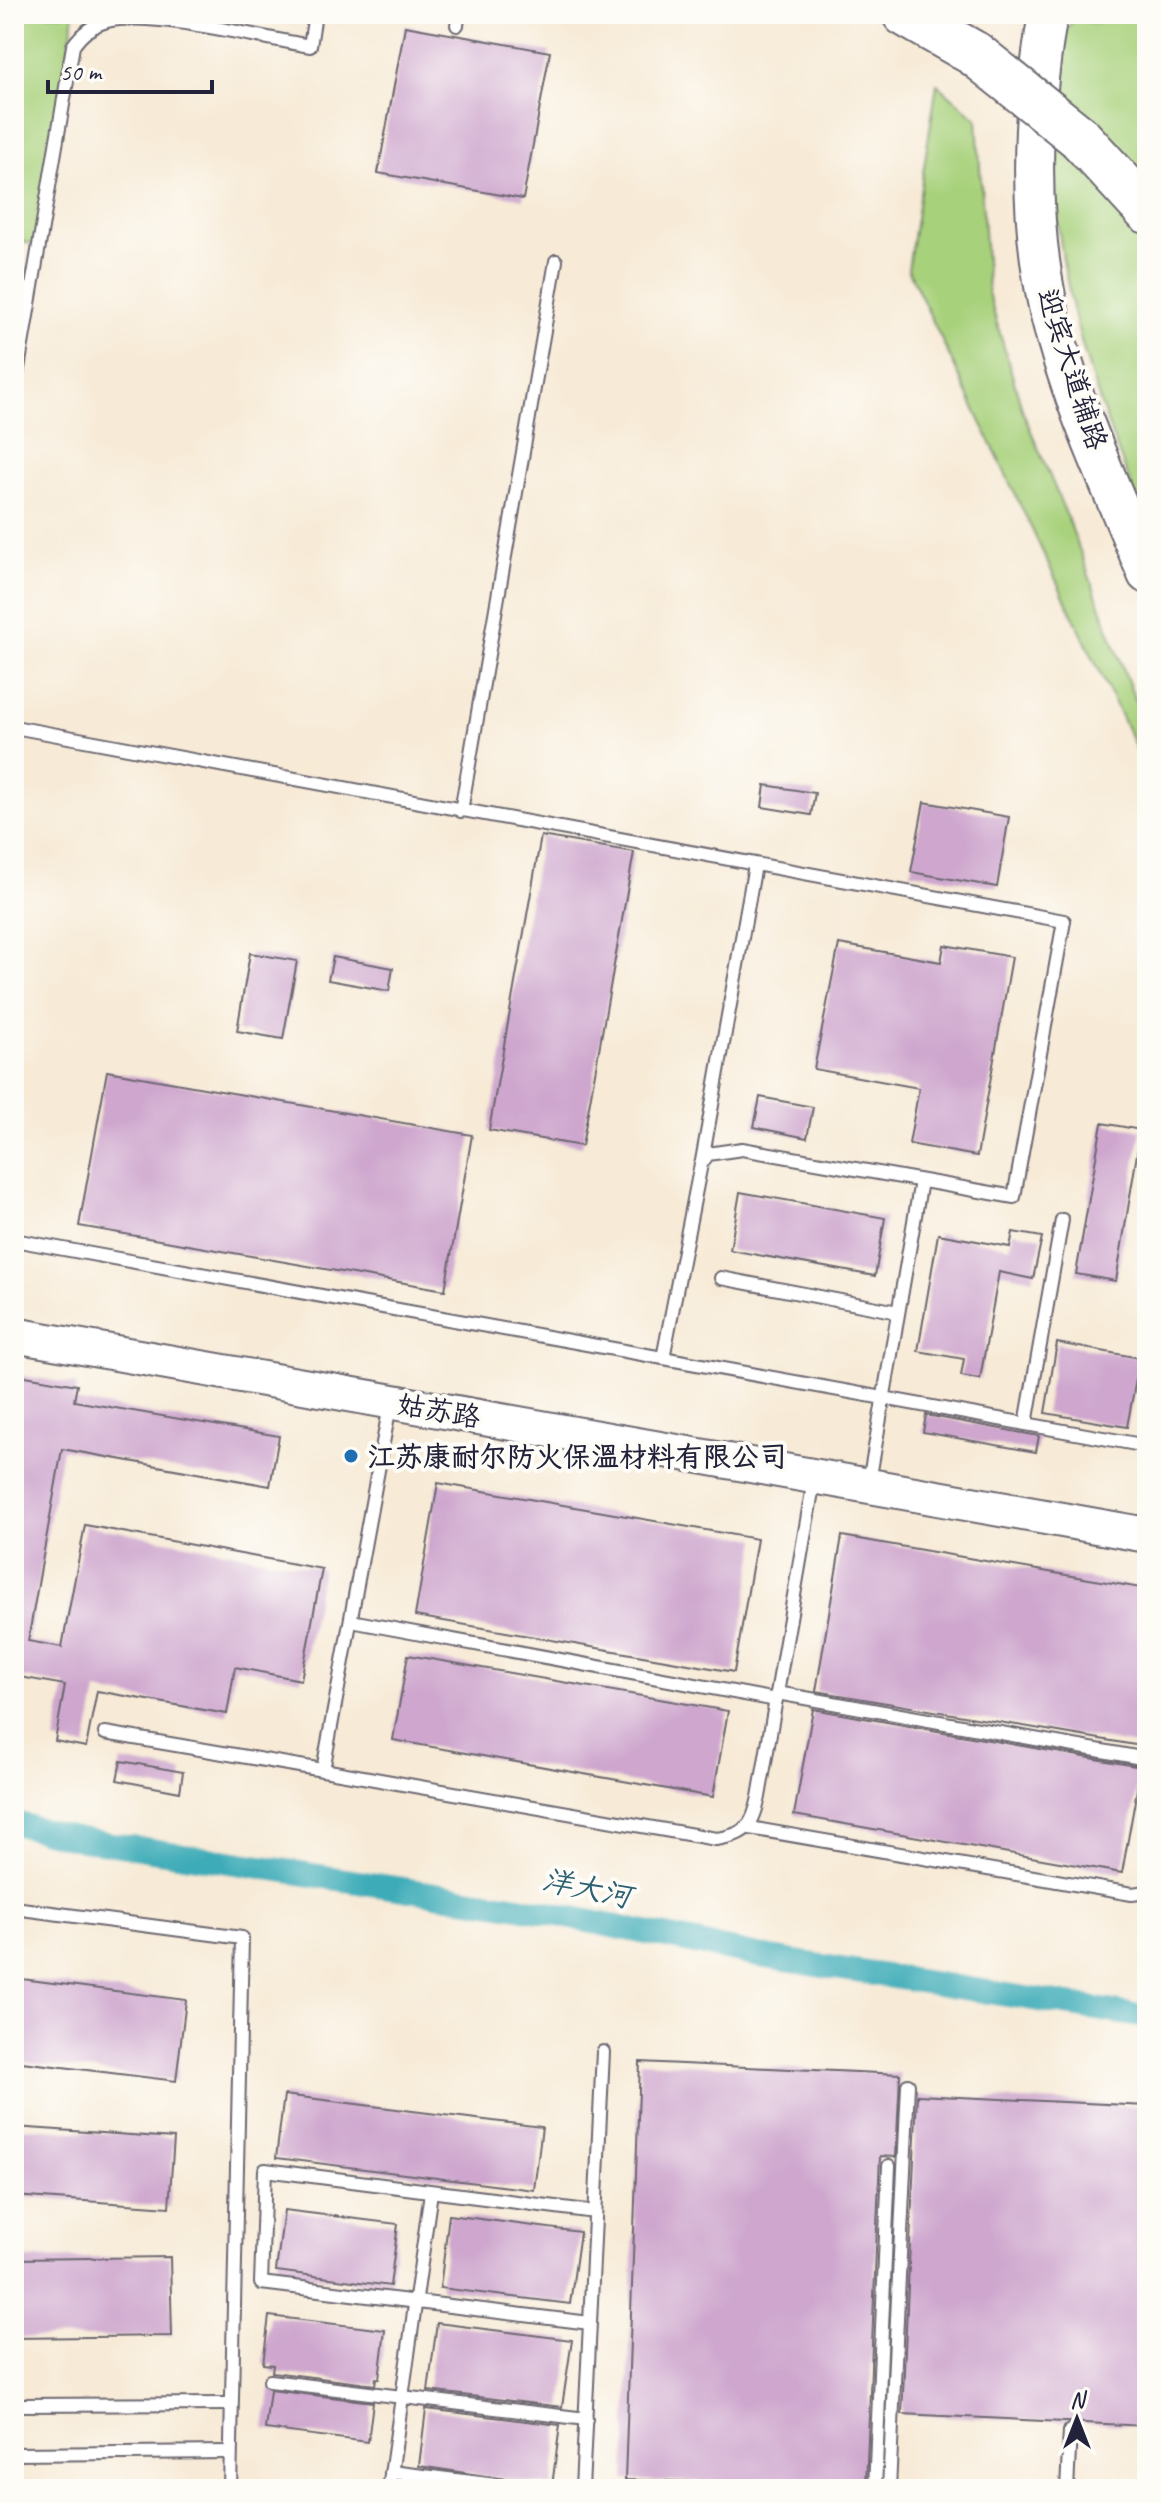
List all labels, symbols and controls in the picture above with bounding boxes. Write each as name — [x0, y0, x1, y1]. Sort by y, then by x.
scale bar — [48, 44, 212, 94]
text: 50 m — [60, 57, 103, 87]
street label: 迎宾大道辅路 — [1030, 284, 1115, 454]
street label: 姑苏路 — [395, 1386, 483, 1435]
place label: 江苏康耐尔防火保温材料有限公司 — [367, 1439, 787, 1474]
marker: 江苏康耐尔防火保温材料有限公司 — [342, 1447, 360, 1465]
water label: 洋大河 — [539, 1860, 640, 1917]
north arrow — [1037, 2379, 1117, 2459]
text: N — [1070, 2386, 1087, 2414]

